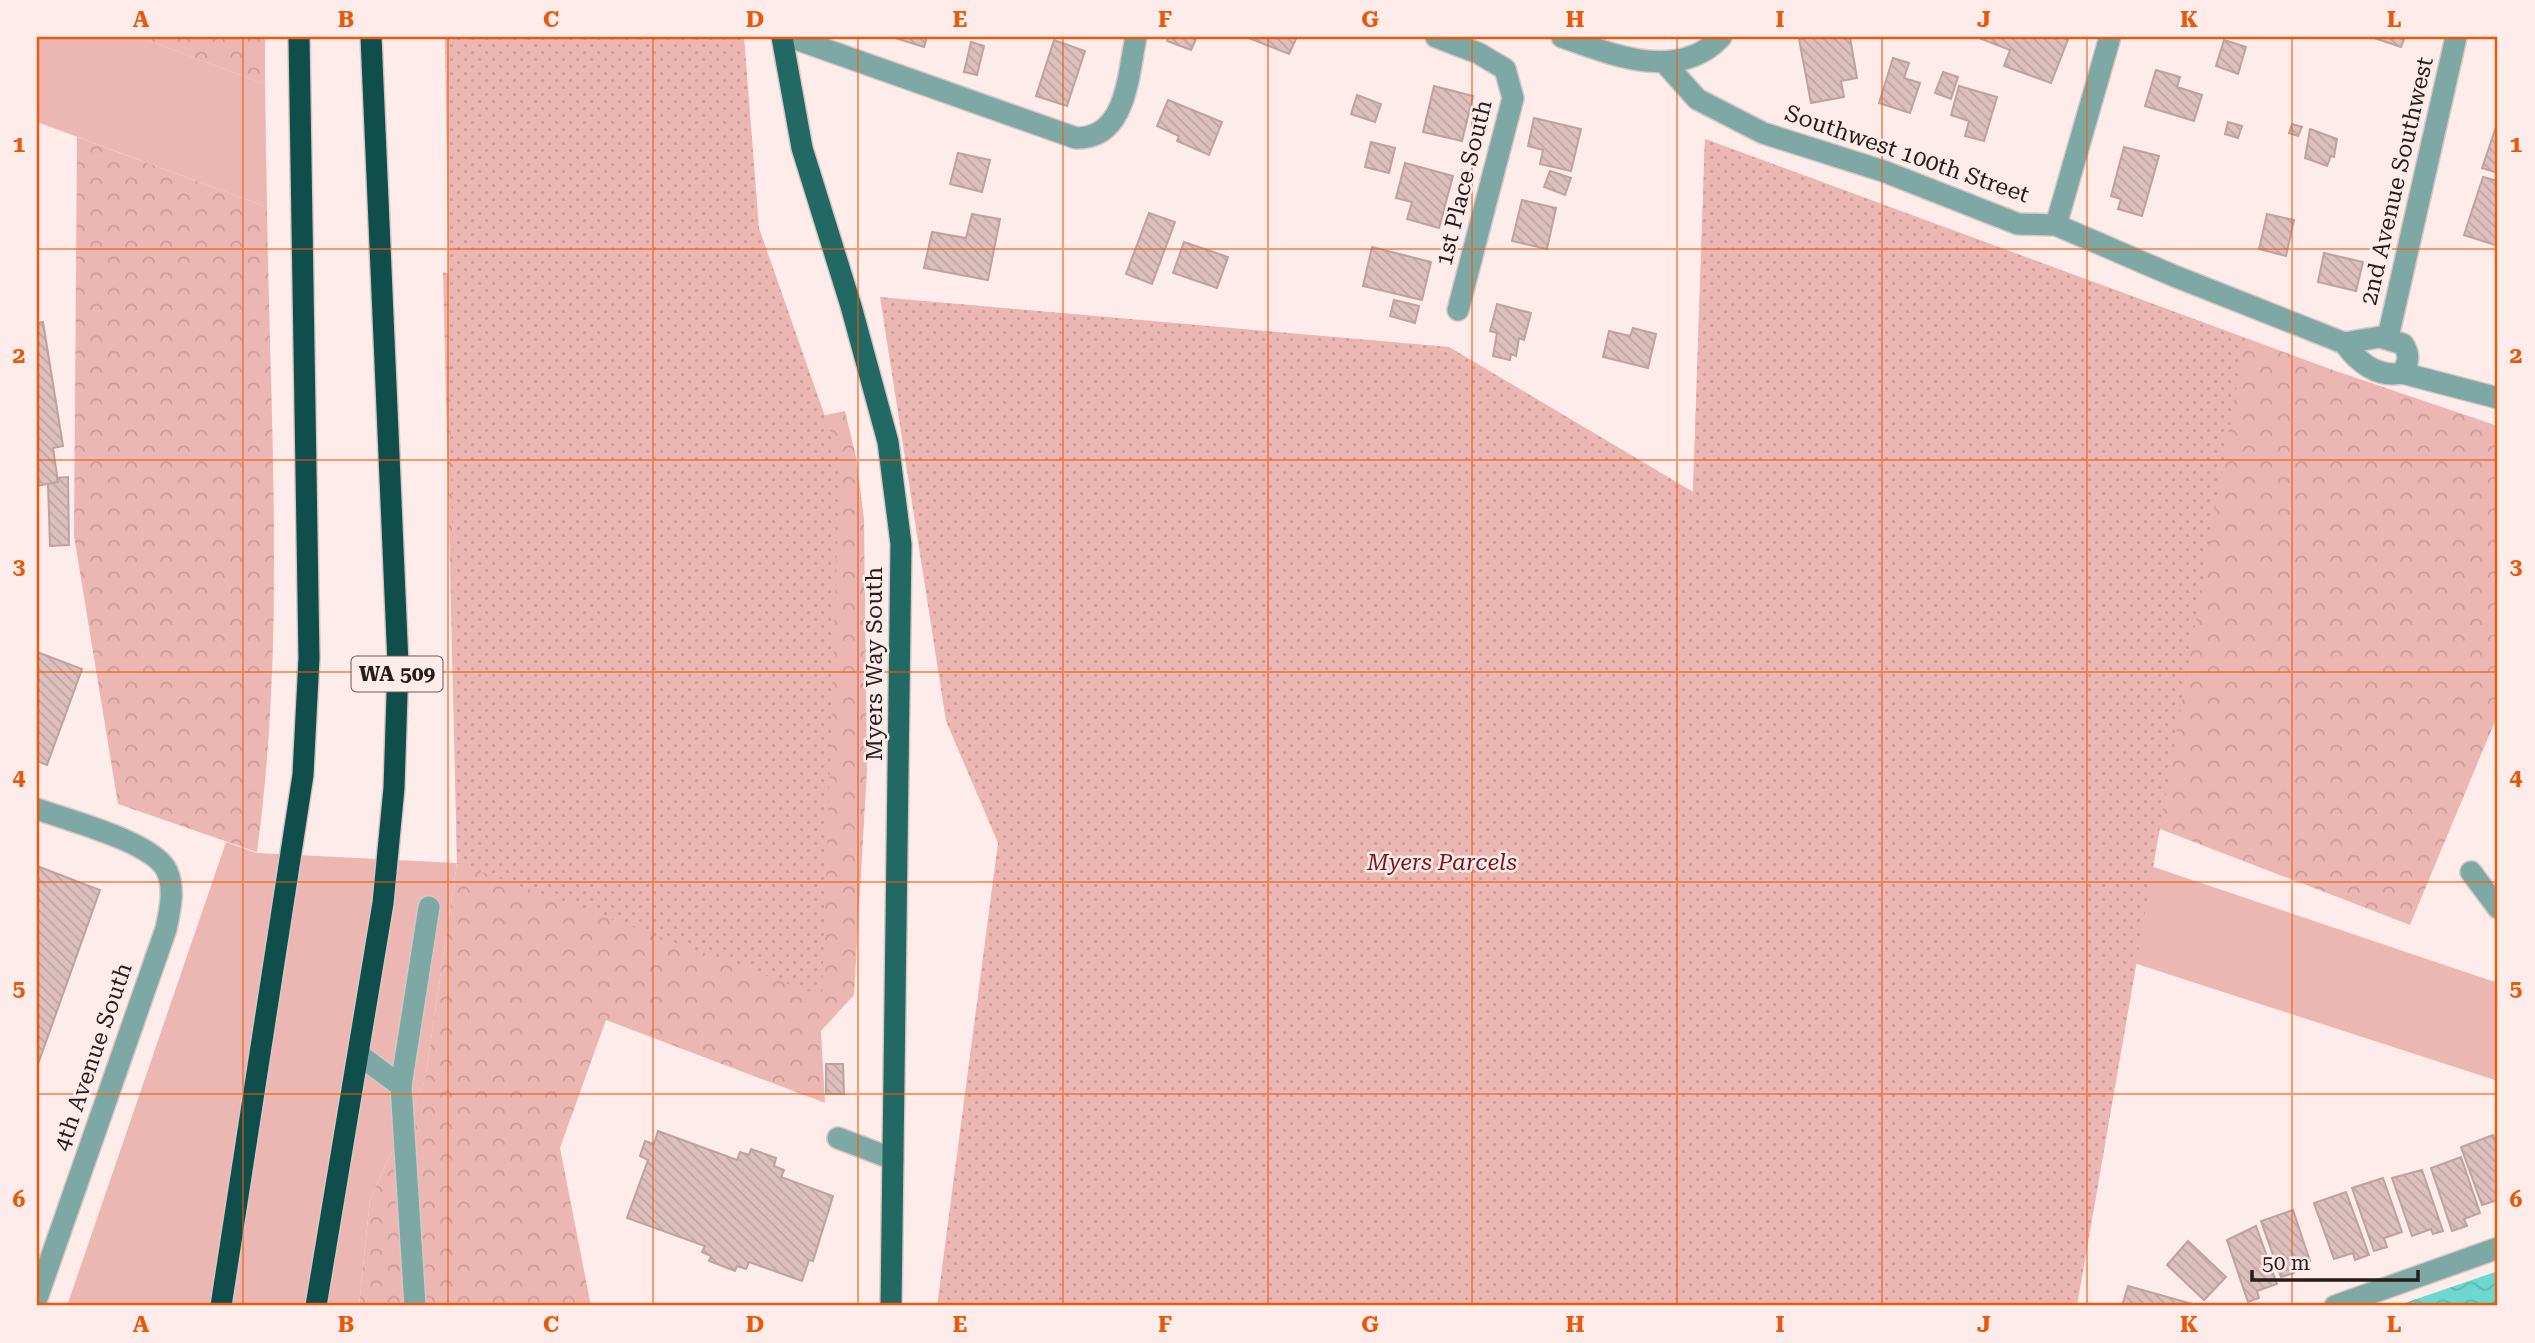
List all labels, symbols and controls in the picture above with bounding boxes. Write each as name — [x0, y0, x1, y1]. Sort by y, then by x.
text: A — [133, 6, 150, 33]
text: B — [338, 6, 354, 33]
text: C — [543, 6, 559, 33]
text: D — [746, 6, 764, 33]
text: E — [953, 6, 967, 33]
text: F — [1158, 6, 1172, 33]
text: G — [1361, 6, 1379, 33]
text: H — [1566, 6, 1585, 33]
text: I — [1775, 6, 1785, 33]
text: J — [1977, 6, 1991, 33]
text: K — [2180, 6, 2198, 33]
text: L — [2387, 6, 2401, 33]
street label: 2nd Avenue Southwest — [2355, 54, 2439, 308]
street label: 1st Place South — [1430, 97, 1498, 269]
street label: Southwest 100th Street — [1781, 99, 2033, 209]
text: 1 — [13, 131, 26, 158]
text: 1 — [2510, 131, 2523, 158]
text: 2 — [13, 342, 25, 369]
text: 2 — [2510, 342, 2522, 369]
text: 3 — [13, 553, 26, 580]
text: 3 — [2510, 553, 2523, 580]
street label: Myers Way South — [861, 567, 888, 761]
road number: WA 509 — [352, 656, 442, 692]
text: 4 — [13, 764, 26, 791]
text: 4 — [2510, 764, 2523, 791]
park label: Myers Parcels — [1366, 849, 1517, 876]
street label: 4th Avenue South — [48, 959, 138, 1155]
text: 5 — [13, 975, 26, 1002]
text: 5 — [2510, 975, 2523, 1002]
text: 6 — [13, 1186, 26, 1213]
text: 6 — [2510, 1186, 2523, 1213]
scale bar — [2252, 1238, 2418, 1282]
text: 50 m — [2262, 1251, 2310, 1275]
text: A — [133, 1311, 150, 1338]
text: B — [338, 1311, 354, 1338]
text: C — [543, 1311, 559, 1338]
text: D — [746, 1311, 764, 1338]
text: E — [953, 1311, 967, 1338]
text: F — [1158, 1311, 1172, 1338]
text: G — [1361, 1311, 1379, 1338]
text: H — [1566, 1311, 1585, 1338]
text: I — [1775, 1311, 1785, 1338]
text: J — [1977, 1311, 1991, 1338]
text: K — [2180, 1311, 2198, 1338]
text: L — [2387, 1311, 2401, 1338]

